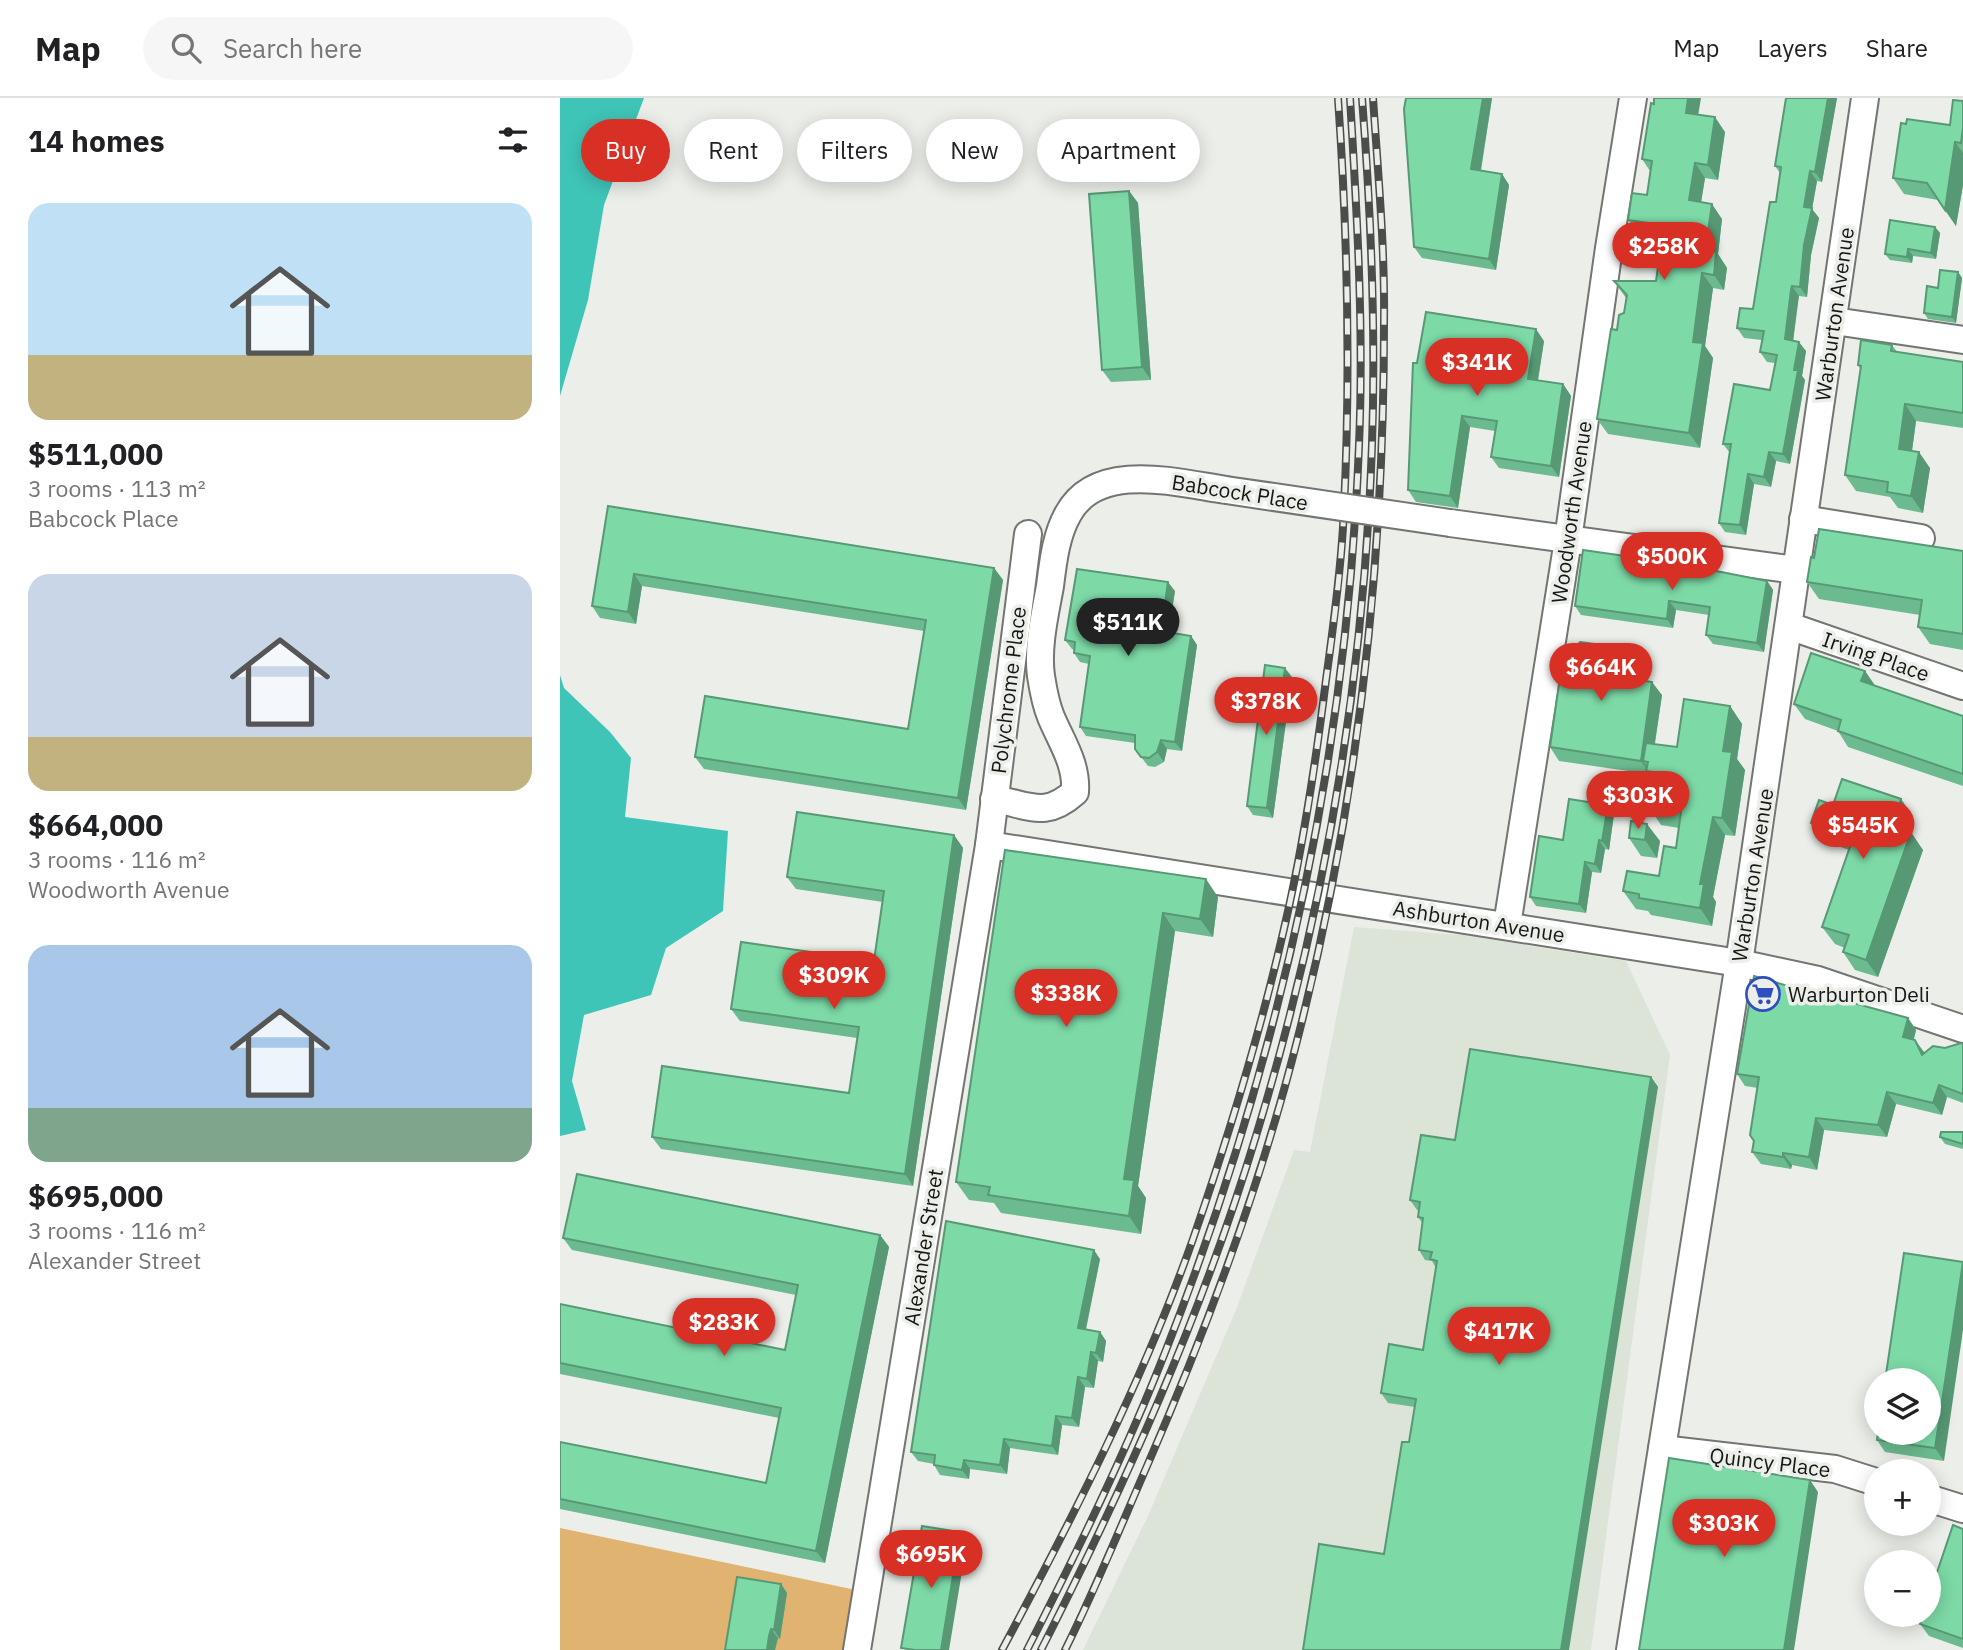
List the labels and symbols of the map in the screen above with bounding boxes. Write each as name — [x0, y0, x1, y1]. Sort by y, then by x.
pin: $258K — [1615, 222, 1713, 282]
street label: Warburton Avenue — [1808, 225, 1860, 403]
pin: $341K — [1428, 338, 1526, 398]
street label: Woodworth Avenue — [1544, 419, 1598, 605]
street label: Babcock Place — [1170, 467, 1310, 517]
pin: $500K — [1623, 532, 1721, 592]
pin: $511K — [1079, 598, 1177, 658]
street label: Polychrome Place — [984, 605, 1032, 775]
street label: Irving Place — [1819, 625, 1933, 687]
pin: $664K — [1552, 644, 1650, 703]
pin: $378K — [1217, 678, 1315, 737]
pin: $303K — [1589, 772, 1687, 831]
street label: Warburton Avenue — [1724, 786, 1780, 964]
pin: $545K — [1814, 802, 1912, 861]
street label: Ashburton Avenue — [1391, 894, 1567, 948]
pin: $309K — [785, 951, 883, 1011]
pin: $338K — [1017, 970, 1115, 1029]
supermarket icon: Warburton Deli — [1744, 975, 1782, 1013]
place label: Warburton Deli — [1788, 980, 1930, 1008]
street label: Alexander Street — [897, 1167, 949, 1327]
pin: $283K — [675, 1298, 773, 1358]
pin: $417K — [1450, 1308, 1548, 1367]
street label: Quincy Place — [1708, 1441, 1832, 1483]
pin: $303K — [1675, 1500, 1773, 1559]
pin: $695K — [882, 1530, 980, 1590]

